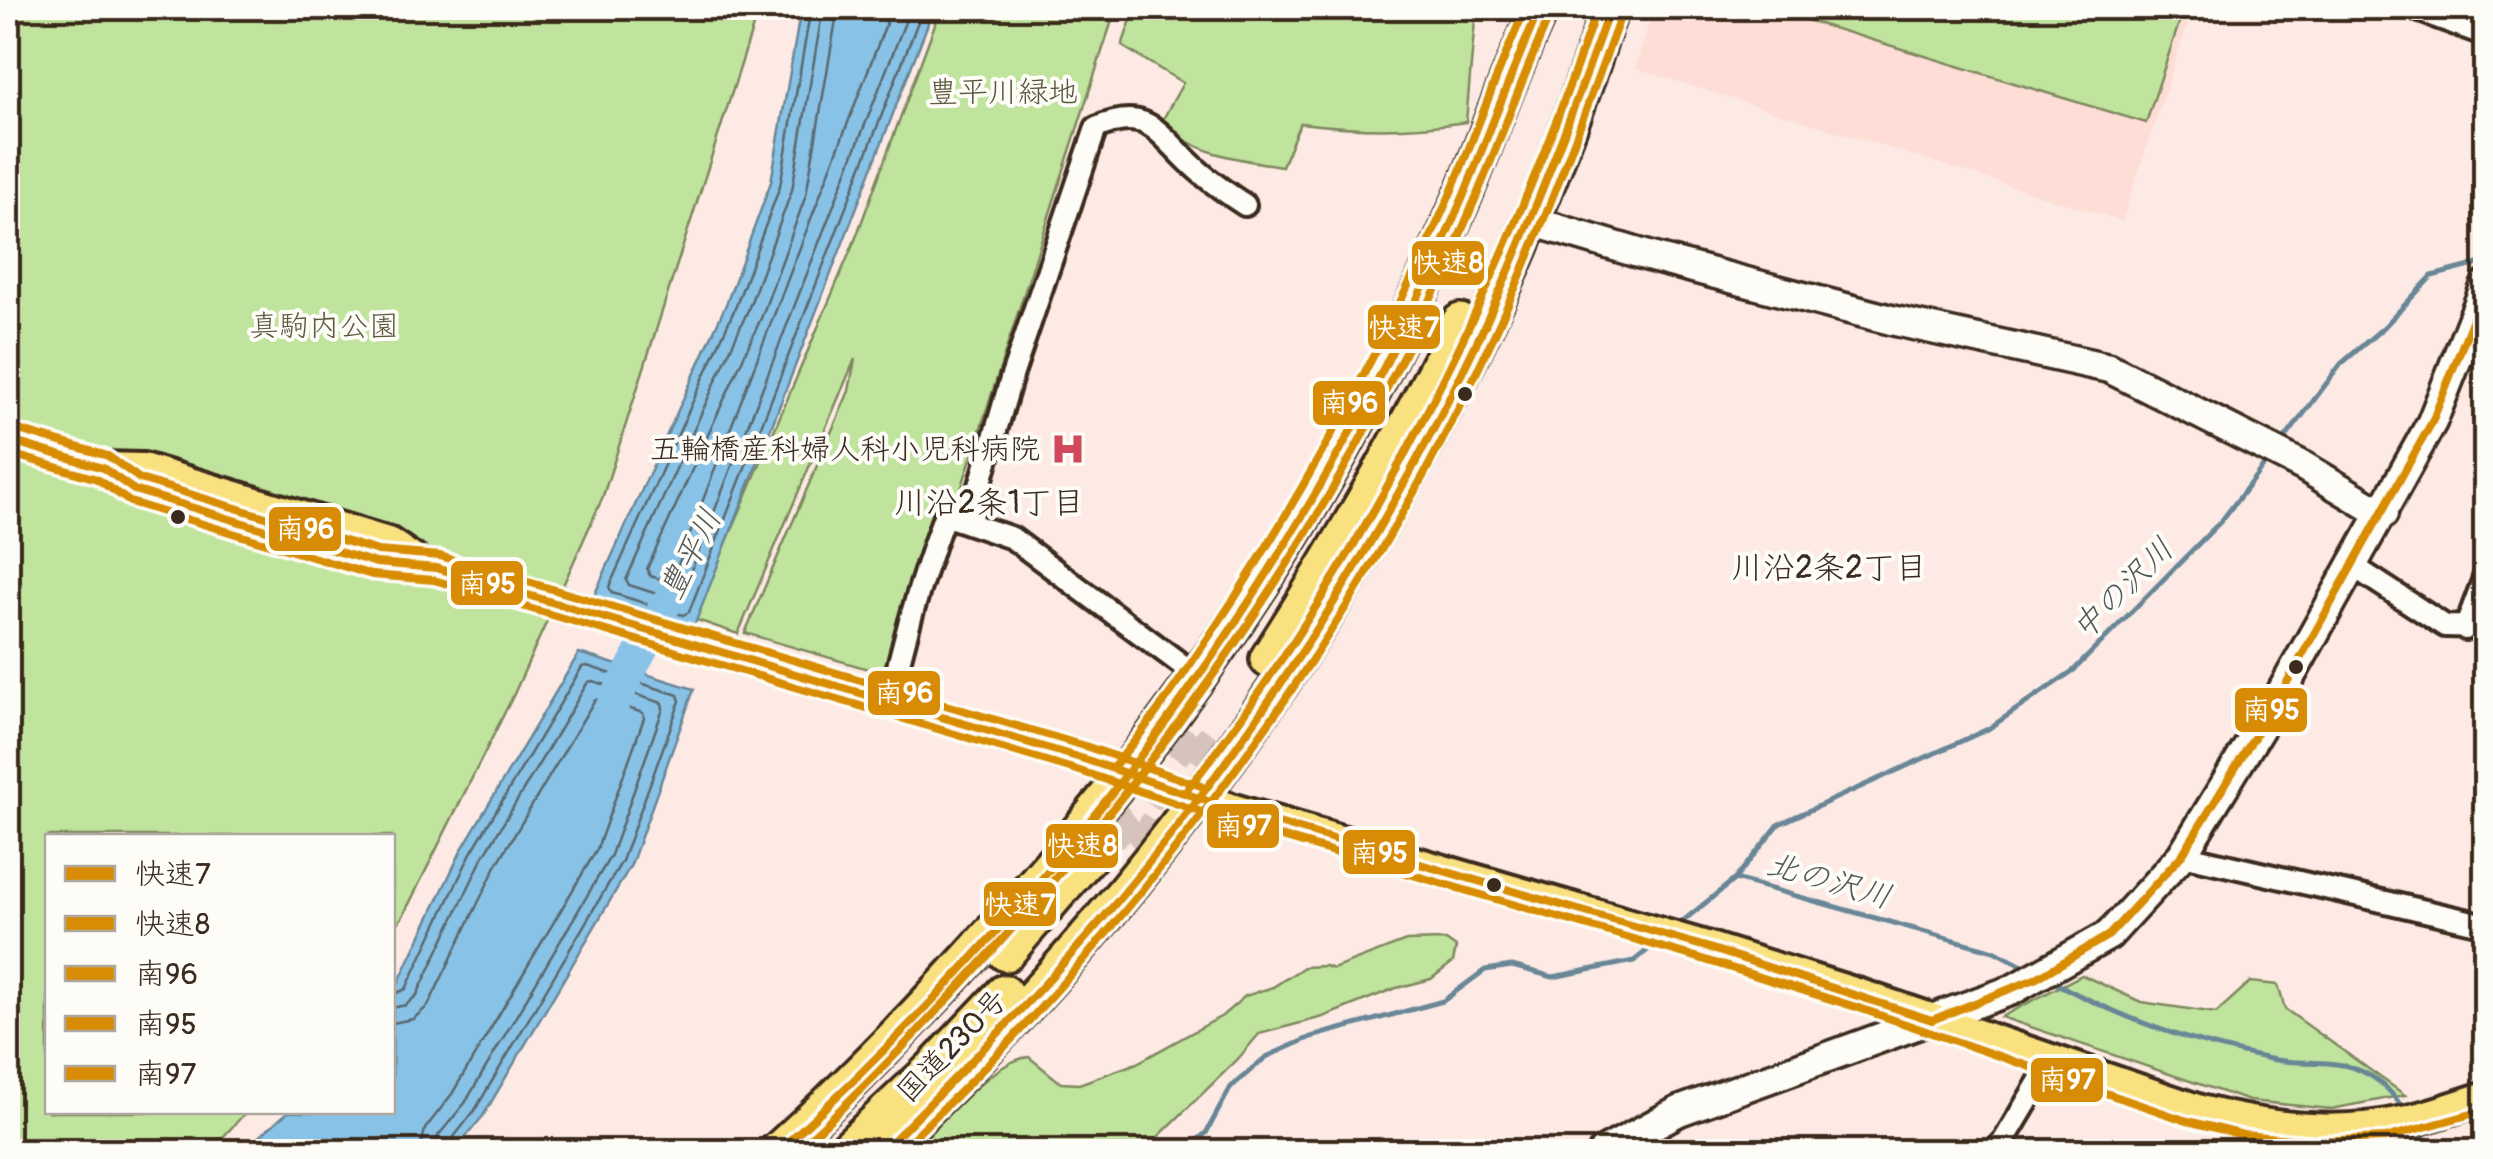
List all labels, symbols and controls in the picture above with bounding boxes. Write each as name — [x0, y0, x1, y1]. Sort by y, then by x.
park label: 豊平川緑地 — [928, 74, 1078, 111]
line badge: 快速8 — [1410, 239, 1486, 287]
text: 快速8 — [1413, 246, 1483, 281]
line badge: 快速7 — [1366, 303, 1442, 351]
park label: 真駒内公園 — [249, 308, 399, 345]
text: 快速7 — [1369, 311, 1440, 346]
line badge: 南96 — [1311, 379, 1387, 427]
unlabelled marker — [1455, 384, 1475, 404]
text: 南96 — [1320, 386, 1378, 421]
hospital icon: 五輪橋産科婦人科小児科病院 — [1049, 430, 1087, 468]
place label: 五輪橋産科婦人科小児科病院 — [650, 431, 1040, 468]
district label: 川沿2条1丁目 — [894, 483, 1084, 523]
water label: 豊平川 — [651, 502, 731, 606]
line badge: 南96 — [267, 505, 343, 553]
unlabelled marker — [168, 507, 188, 527]
text: 南96 — [276, 512, 334, 547]
water label: 中の沢川 — [2064, 530, 2182, 648]
district label: 川沿2条2丁目 — [1731, 548, 1927, 588]
line badge: 南95 — [449, 559, 525, 607]
text: 南95 — [458, 567, 516, 602]
unlabelled marker — [2286, 657, 2306, 677]
line badge: 南96 — [866, 669, 942, 717]
text: 南96 — [875, 676, 933, 711]
line badge: 南95 — [2233, 686, 2309, 734]
text: 南95 — [2242, 693, 2300, 728]
line badge: 南97 — [1205, 802, 1281, 850]
text: 南97 — [1214, 809, 1272, 844]
line badge: 快速8 — [1044, 822, 1120, 870]
line badge: 南95 — [1341, 828, 1417, 876]
text: 快速8 — [1047, 829, 1117, 864]
legend — [45, 834, 395, 1114]
text: 南95 — [1350, 836, 1408, 871]
water label: 北の沢川 — [1762, 844, 1896, 918]
text: 快速7 — [135, 856, 211, 893]
unlabelled marker — [1484, 875, 1504, 895]
line badge: 快速7 — [982, 880, 1058, 928]
text: 快速7 — [985, 888, 1056, 923]
text: 快速8 — [135, 906, 210, 943]
text: 南96 — [135, 956, 198, 993]
street label: 国道230号 — [889, 982, 1015, 1110]
text: 南95 — [135, 1006, 197, 1043]
text: 南97 — [135, 1056, 196, 1093]
line badge: 南97 — [2029, 1056, 2105, 1104]
text: 南97 — [2038, 1063, 2096, 1098]

